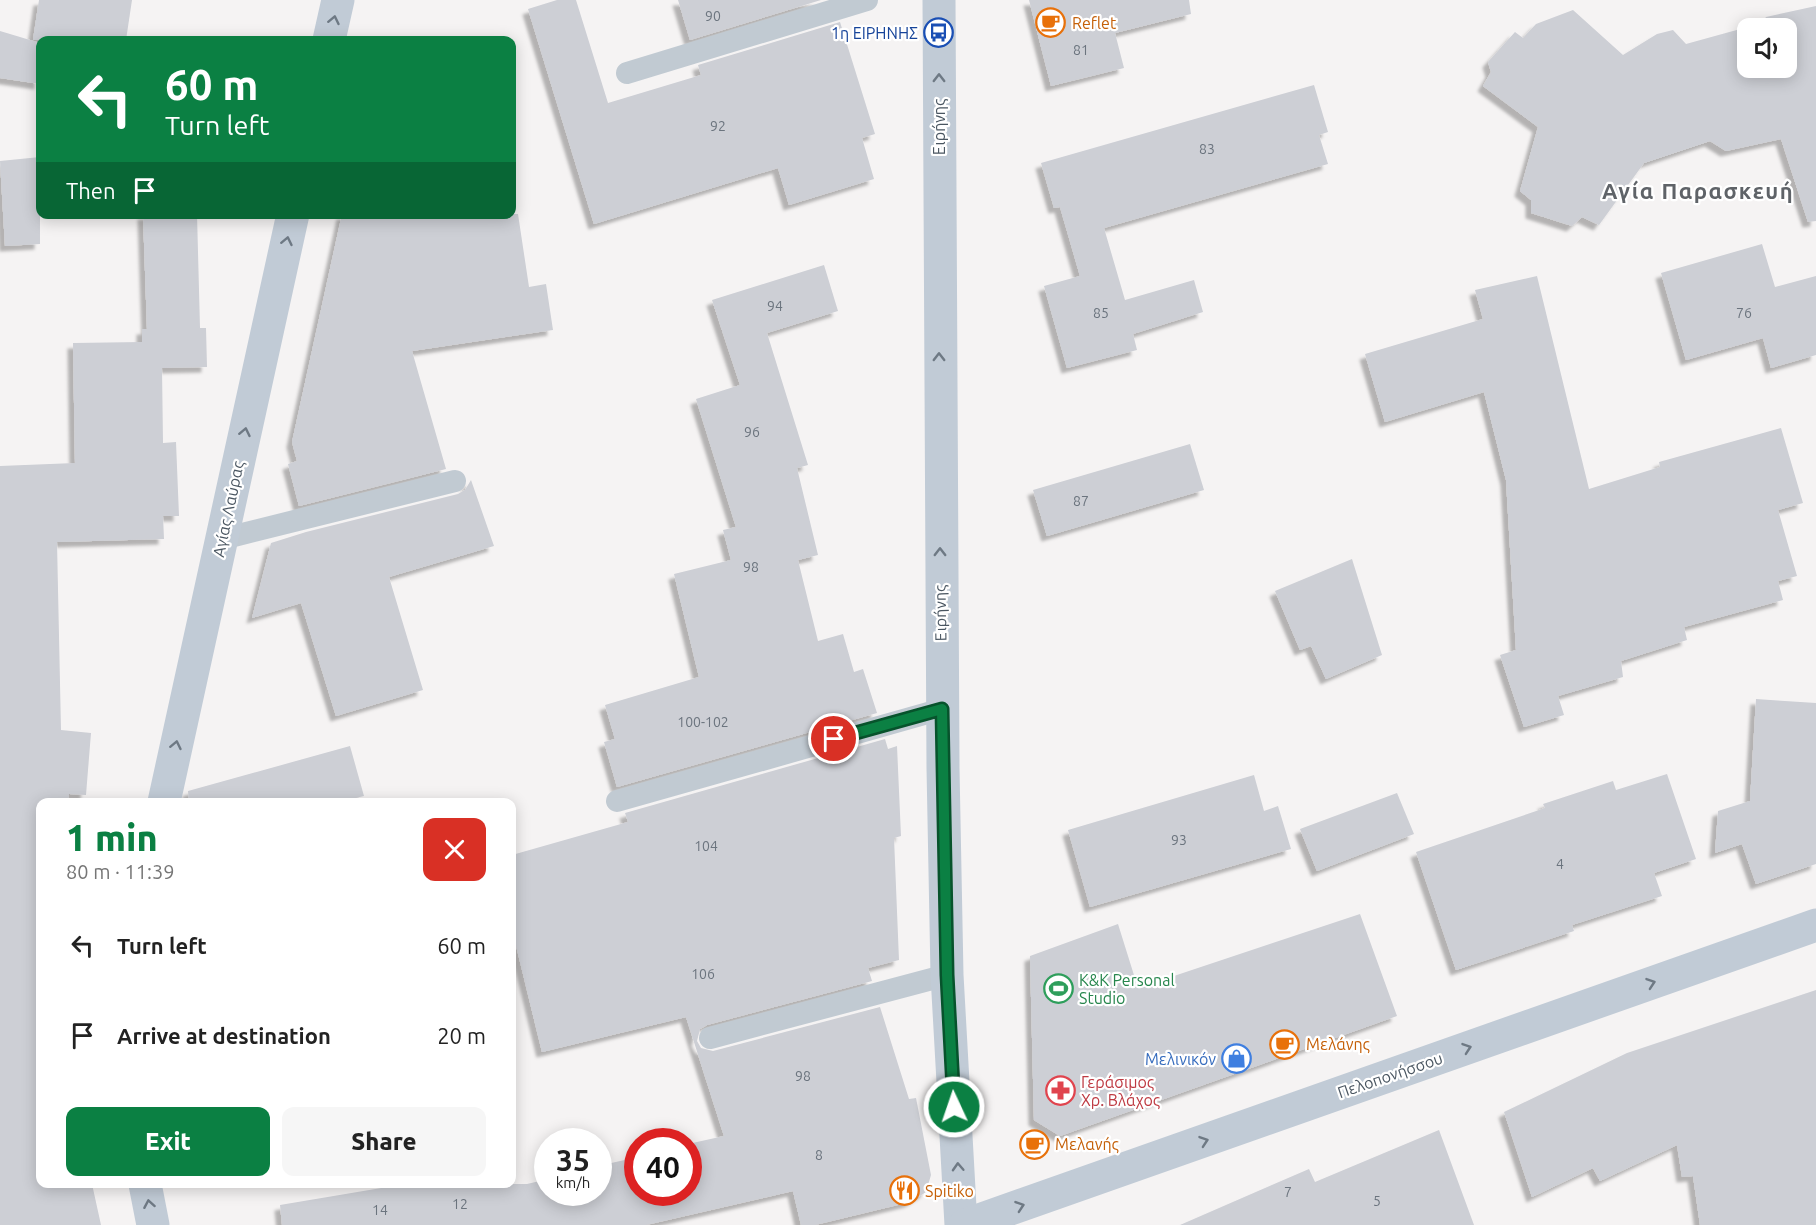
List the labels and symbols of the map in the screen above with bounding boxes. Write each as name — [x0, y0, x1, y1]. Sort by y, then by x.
cafe icon: Reflet — [1035, 7, 1067, 39]
house number: 90 — [705, 8, 721, 24]
place label: Reflet — [1072, 14, 1117, 32]
one-way arrow — [327, 16, 340, 26]
bus stop icon: 1η ΕΙΡΗΝΗΣ — [923, 17, 955, 49]
place label: 1η ΕΙΡΗΝΗΣ — [831, 24, 918, 42]
house number: 81 — [1073, 42, 1089, 58]
one-way arrow — [933, 73, 945, 82]
street label: Ειρήνης — [930, 99, 949, 155]
house number: 92 — [710, 118, 726, 134]
house number: 83 — [1199, 141, 1215, 157]
district label: Αγία Παρασκευή — [1602, 178, 1794, 203]
one-way arrow — [280, 237, 293, 247]
house number: 94 — [767, 298, 783, 314]
house number: 85 — [1093, 305, 1109, 321]
house number: 76 — [1736, 305, 1752, 321]
one-way arrow — [933, 352, 945, 361]
house number: 96 — [744, 424, 760, 440]
one-way arrow — [238, 427, 251, 437]
street label: Αγίας Λαύρας — [209, 459, 248, 559]
house number: 87 — [1073, 493, 1089, 509]
one-way arrow — [934, 547, 946, 556]
house number: 98 — [743, 559, 759, 575]
street label: Ειρήνης — [931, 585, 950, 641]
pin — [808, 713, 859, 764]
house number: 100-102 — [677, 714, 729, 730]
one-way arrow — [169, 741, 182, 751]
house number: 93 — [1171, 832, 1187, 848]
house number: 104 — [694, 838, 718, 854]
house number: 4 — [1556, 856, 1564, 872]
house number: 106 — [691, 966, 715, 982]
place label: K&K Personal Studio — [1079, 971, 1175, 1007]
sports icon: K&K Personal Studio — [1042, 973, 1074, 1005]
one-way arrow — [1645, 978, 1656, 991]
cafe icon: Μελάνης — [1269, 1028, 1301, 1060]
place label: Μελάνης — [1306, 1035, 1370, 1054]
shop icon: Μελινικόν — [1221, 1043, 1253, 1075]
one-way arrow — [1461, 1043, 1472, 1056]
street label: Πελοπονήσσου — [1335, 1049, 1445, 1101]
place label: Μελινικόν — [1145, 1050, 1216, 1068]
house number: 98 — [795, 1068, 811, 1084]
place label: Γεράσιμος Χρ. Βλάχος — [1081, 1073, 1160, 1110]
position arrow — [922, 1075, 986, 1139]
pharmacy icon: Γεράσιμος Χρ. Βλάχος — [1044, 1075, 1076, 1107]
speed limit sign: 40 — [624, 1128, 702, 1206]
cafe icon: Μελανής — [1018, 1128, 1050, 1160]
place label: Μελανής — [1055, 1135, 1119, 1154]
one-way arrow — [1198, 1136, 1209, 1149]
house number: 8 — [815, 1147, 823, 1163]
one-way arrow — [952, 1162, 965, 1171]
restaurant icon: Spitiko — [888, 1175, 920, 1207]
place label: Spitiko — [925, 1182, 974, 1200]
house number: 7 — [1284, 1184, 1292, 1200]
house number: 5 — [1373, 1193, 1381, 1209]
house number: 12 — [452, 1196, 468, 1212]
one-way arrow — [143, 1200, 156, 1210]
one-way arrow — [1014, 1201, 1025, 1214]
house number: 14 — [372, 1202, 388, 1218]

